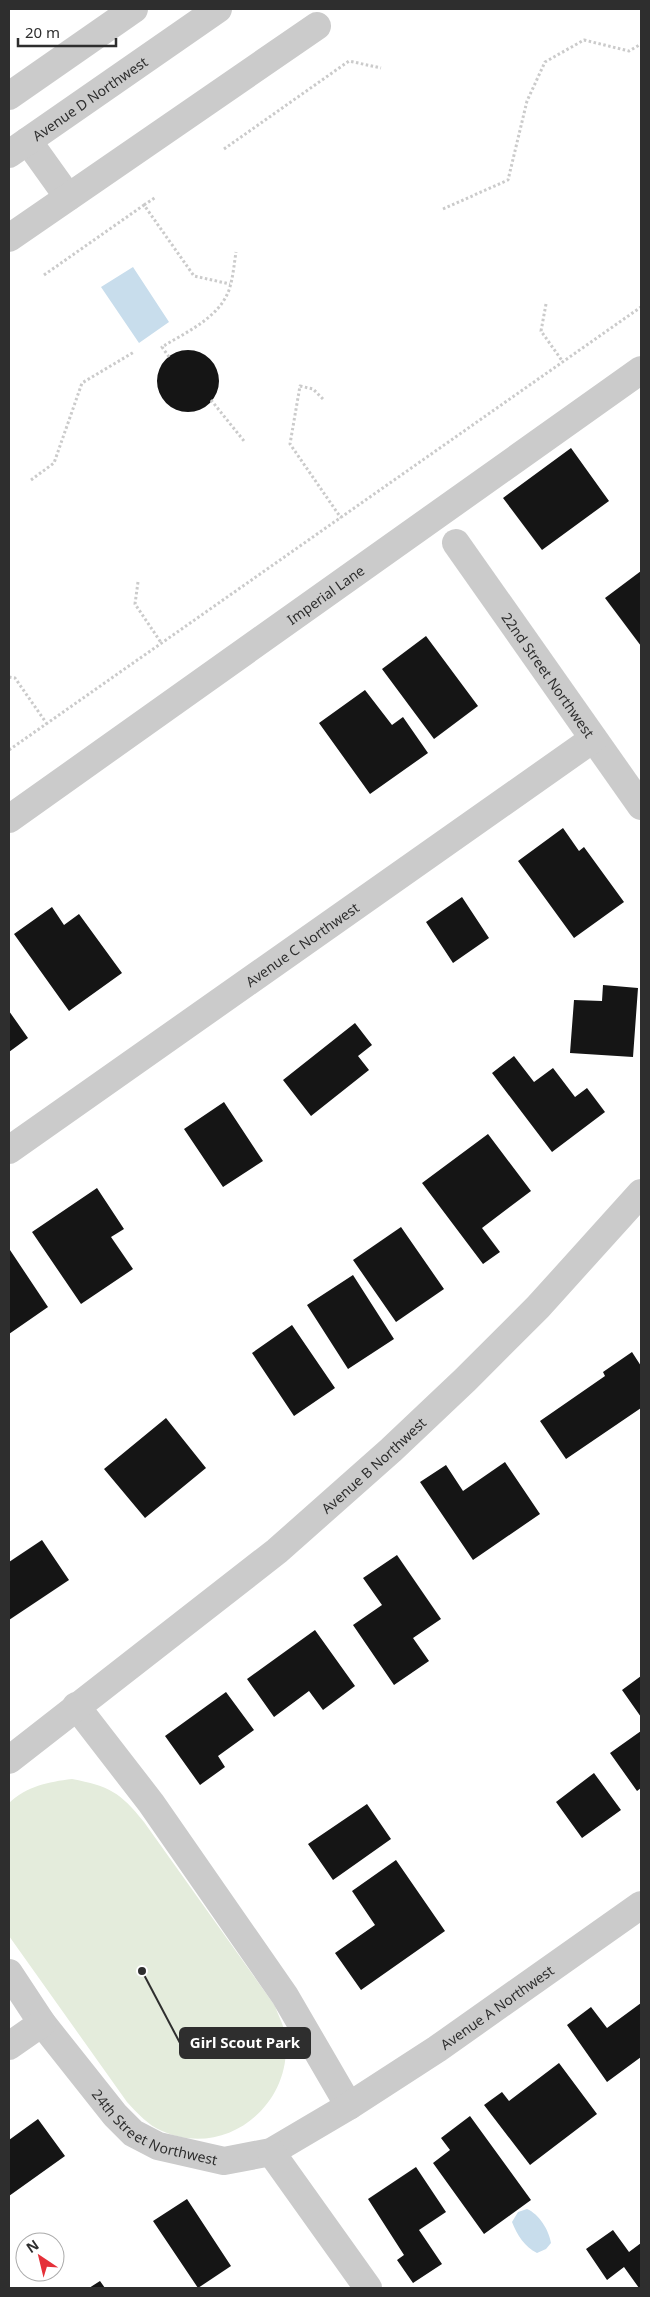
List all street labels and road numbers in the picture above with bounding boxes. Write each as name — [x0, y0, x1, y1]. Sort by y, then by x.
street label: Avenue D Northwest — [28, 52, 151, 145]
street label: Imperial Lane — [283, 560, 368, 628]
street label: 22nd Street Northwest — [498, 608, 599, 741]
street label: Avenue C Northwest — [241, 897, 362, 990]
street label: Avenue B Northwest — [317, 1413, 430, 1517]
street label: Avenue A Northwest — [436, 1960, 557, 2053]
street label: 24th Street Northwest — [88, 2085, 219, 2169]

